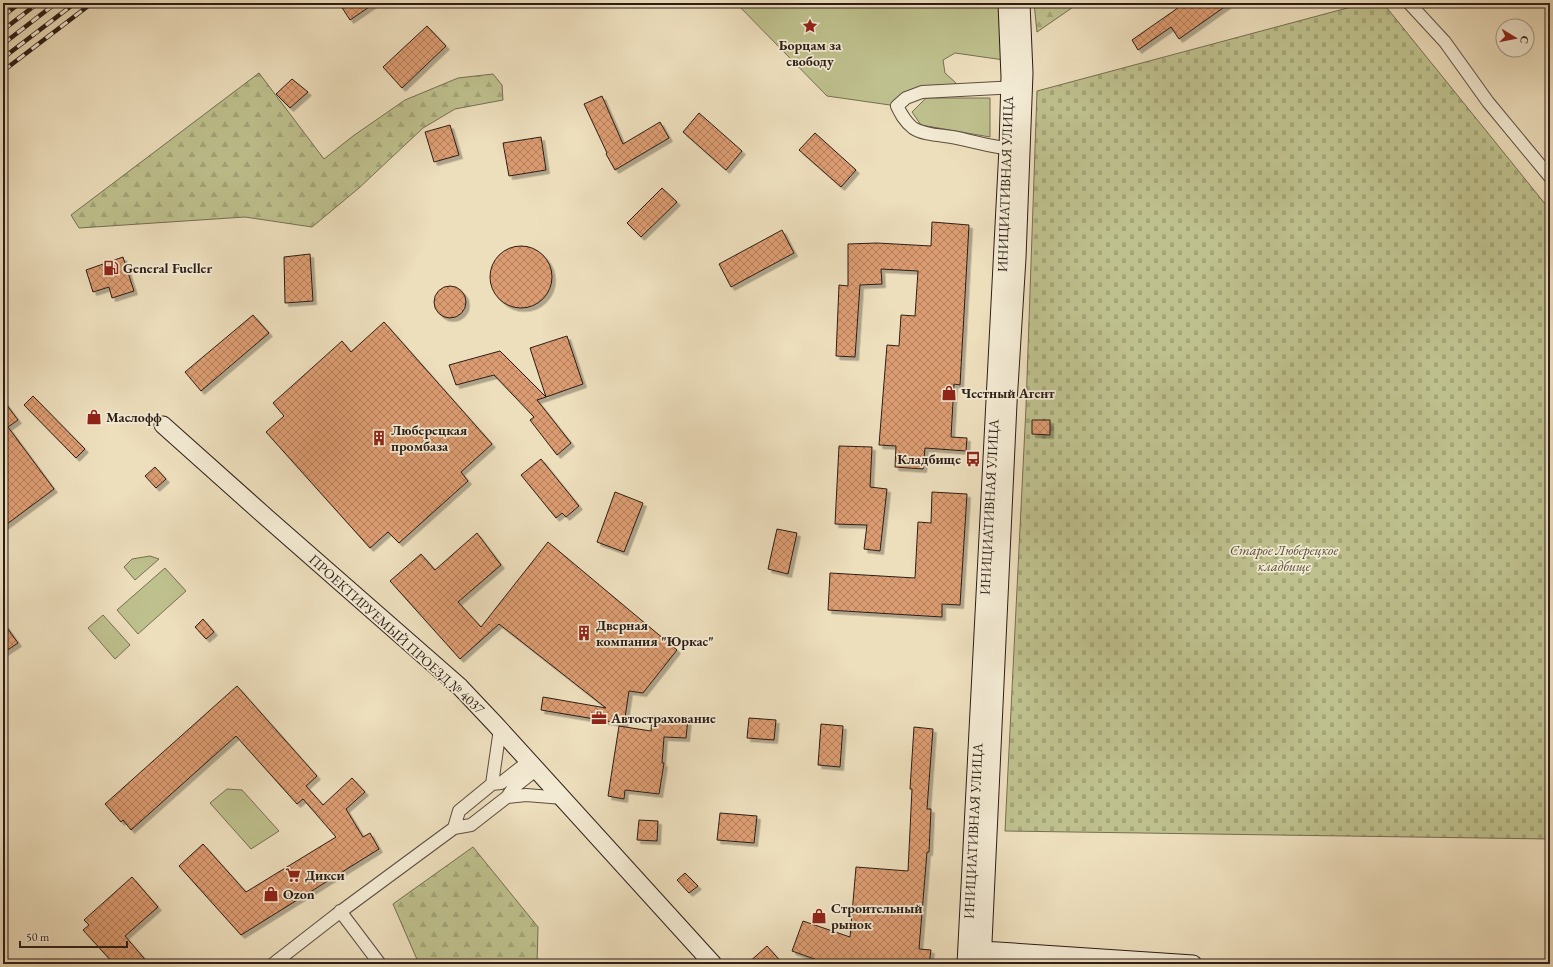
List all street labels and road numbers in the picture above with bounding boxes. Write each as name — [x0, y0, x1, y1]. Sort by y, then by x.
street label: ИНИЦИАТИВНАЯ УЛИЦА — [993, 95, 1017, 272]
street label: ИНИЦИАТИВНАЯ УЛИЦА — [975, 418, 1003, 595]
street label: ПРОЕКТИРУЕМЫЙ ПРОЕЗД № 4037 — [305, 550, 489, 718]
street label: ИНИЦИАТИВНАЯ УЛИЦА — [959, 742, 987, 919]

